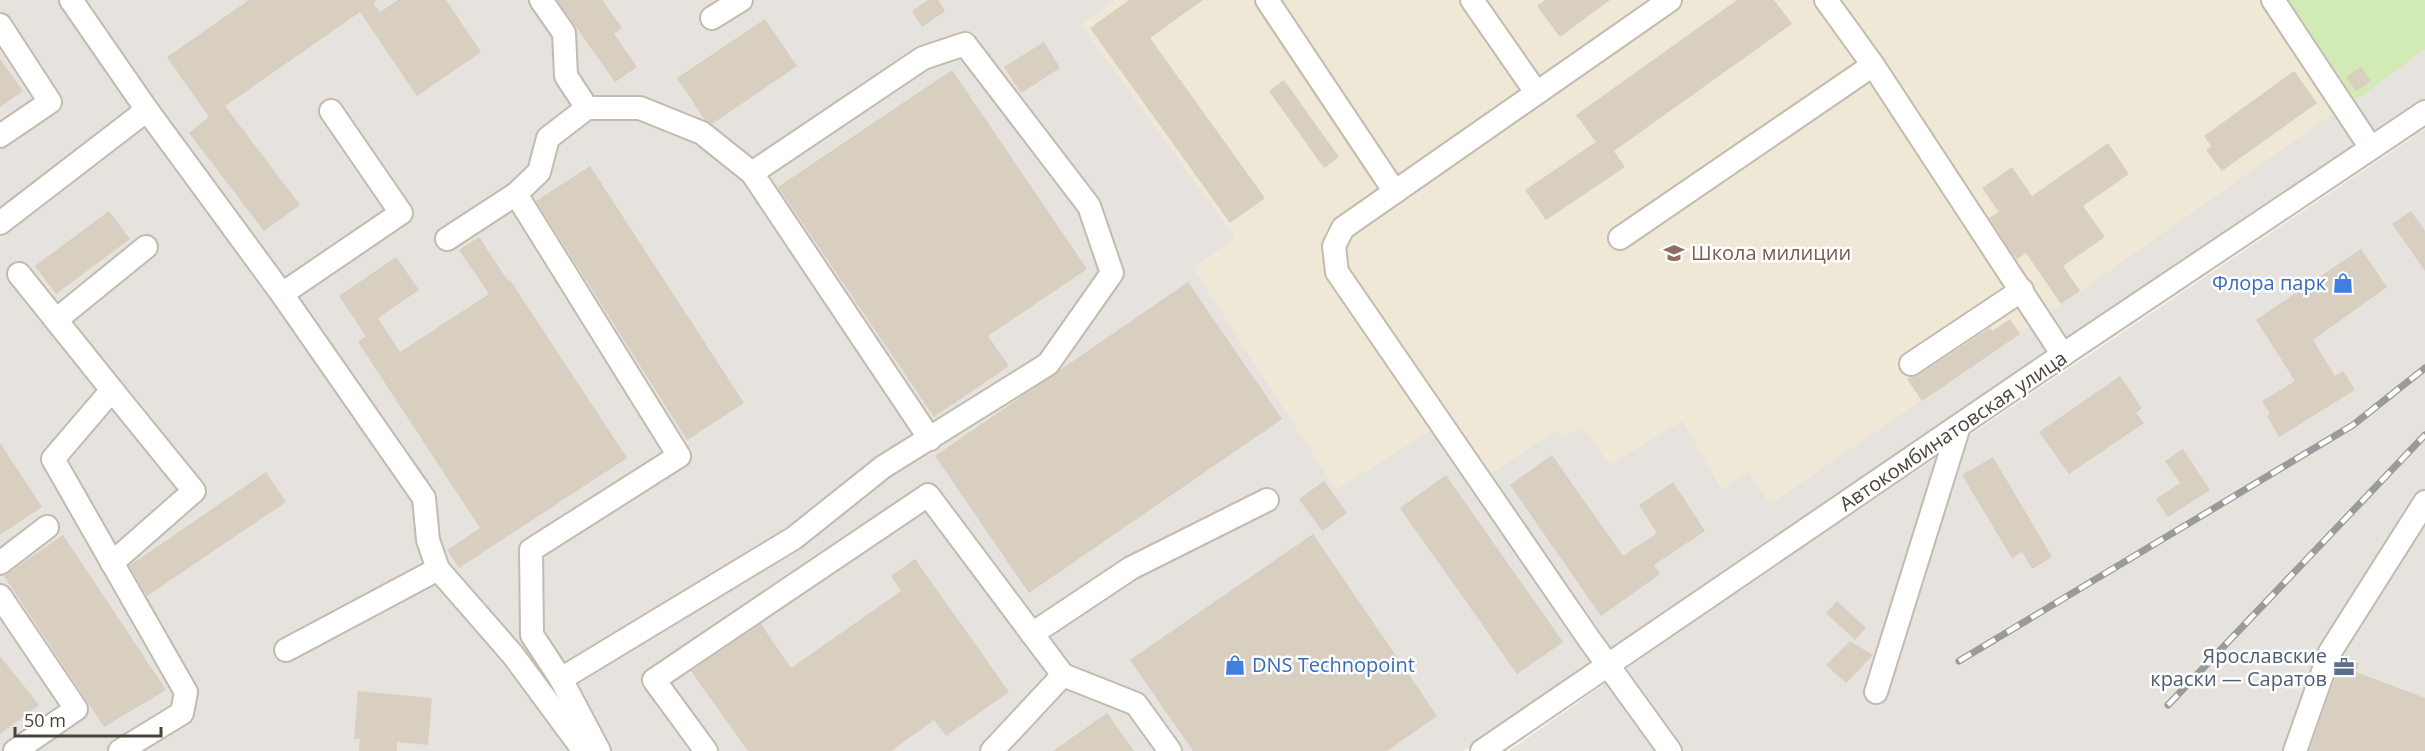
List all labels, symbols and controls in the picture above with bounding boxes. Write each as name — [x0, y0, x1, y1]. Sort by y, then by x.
place label: Школа милиции — [1691, 239, 1851, 266]
school or university icon: Школа милиции — [1662, 241, 1686, 265]
place label: Флора парк — [2212, 269, 2327, 296]
shop icon: Флора парк — [2331, 271, 2355, 295]
street label: Автокомбинатовская улица — [1834, 344, 2072, 517]
place label: Ярославские краски — Саратов — [2150, 642, 2327, 692]
place label: DNS Technopoint — [1252, 651, 1415, 678]
shop icon: DNS Technopoint — [1223, 653, 1247, 677]
office icon: Ярославские краски — Саратов — [2332, 655, 2356, 679]
scale bar — [15, 700, 160, 738]
text: 50 m — [24, 708, 66, 732]

